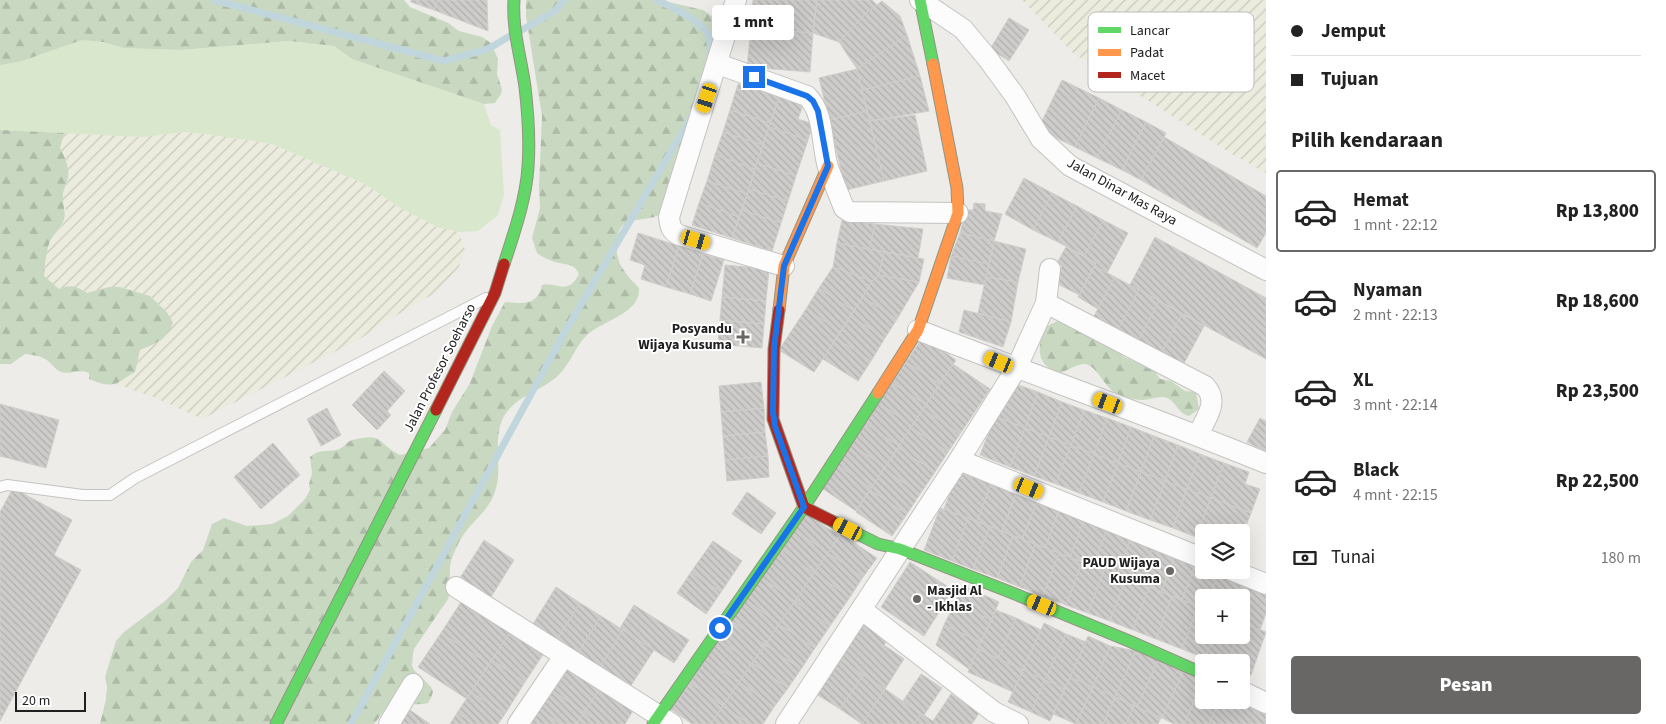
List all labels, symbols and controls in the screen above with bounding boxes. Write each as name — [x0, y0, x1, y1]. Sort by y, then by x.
callout: 1 mnt — [713, 5, 795, 40]
text: 1 mnt — [732, 11, 774, 33]
legend — [1088, 12, 1254, 92]
text: Jemput — [1321, 18, 1386, 45]
text: Lancar — [1130, 21, 1170, 41]
text: Padat — [1130, 43, 1164, 63]
route end — [743, 66, 765, 88]
text: Macet — [1130, 66, 1165, 86]
text: Tujuan — [1321, 66, 1379, 93]
car — [695, 81, 718, 115]
text: Pilih kendaraan — [1291, 124, 1443, 156]
street label: Jalan Dinar Mas Raya — [1063, 153, 1181, 231]
text: Hemat — [1353, 187, 1409, 214]
icon: car — [1293, 189, 1338, 234]
text: Rp 13,800 — [1556, 198, 1639, 225]
text: 1 mnt · 22:12 — [1353, 214, 1438, 236]
car — [679, 229, 712, 251]
text: Nyaman — [1353, 277, 1422, 304]
icon: car — [1293, 279, 1338, 324]
text: Rp 18,600 — [1556, 288, 1639, 315]
street label: Jalan Profesor Soeharso — [399, 300, 481, 436]
text: 2 mnt · 22:13 — [1353, 304, 1438, 326]
place label: Posyandu Wijaya Kusuma — [638, 319, 732, 355]
marker: Posyandu Wijaya Kusuma — [736, 330, 750, 344]
car — [982, 349, 1015, 375]
text: XL — [1353, 367, 1374, 394]
icon: car — [1293, 369, 1338, 414]
text: Rp 23,500 — [1556, 378, 1639, 405]
car — [1091, 391, 1124, 415]
text: 3 mnt · 22:14 — [1353, 394, 1438, 416]
text: Black — [1353, 457, 1399, 484]
icon: car — [1293, 459, 1338, 504]
text: Rp 22,500 — [1556, 468, 1639, 495]
car — [1012, 475, 1045, 501]
text: 4 mnt · 22:15 — [1353, 484, 1438, 506]
car — [831, 516, 864, 542]
map controls — [1195, 524, 1250, 709]
button: layers — [1195, 524, 1250, 579]
icon: cash — [1291, 544, 1319, 572]
text: Tunai — [1331, 544, 1375, 571]
text: 180 m — [1601, 547, 1641, 569]
place label: PAUD Wijaya Kusuma — [1082, 553, 1160, 589]
marker: PAUD Wijaya Kusuma — [1164, 565, 1176, 577]
place label: Masjid Al - Ikhlas — [927, 581, 982, 617]
button: + — [1195, 589, 1250, 644]
car — [1025, 592, 1058, 618]
marker: Masjid Al - Ikhlas — [911, 593, 923, 605]
route start — [709, 617, 731, 639]
button: − — [1195, 654, 1250, 709]
button: Pesan — [1291, 656, 1641, 714]
scale bar — [15, 689, 86, 712]
text: 20 m — [22, 691, 50, 711]

